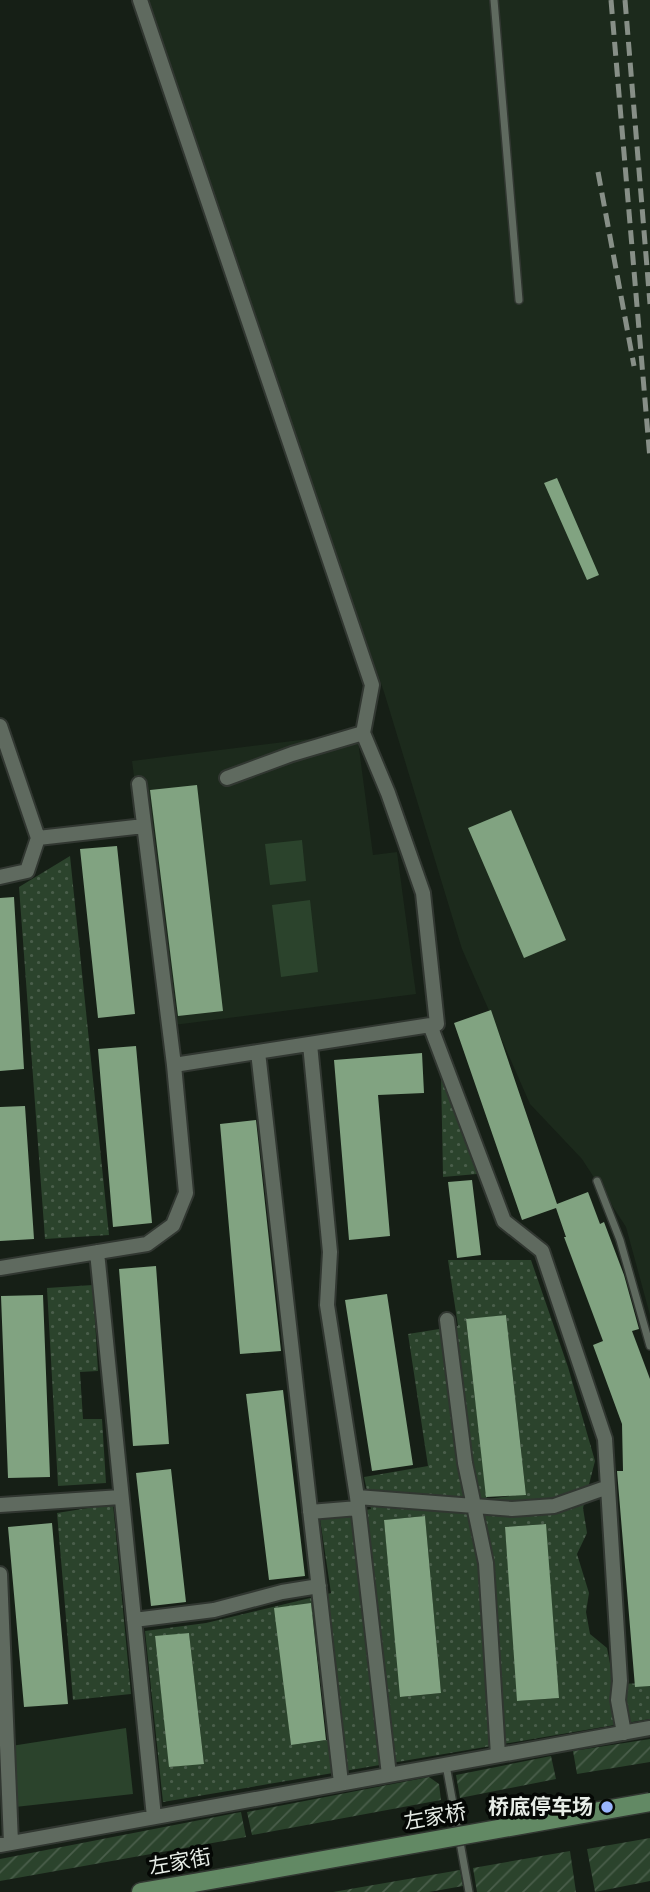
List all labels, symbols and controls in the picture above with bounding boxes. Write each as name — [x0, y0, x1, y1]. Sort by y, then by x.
place label: 桥底停车场 — [488, 1795, 593, 1819]
marker: 桥底停车场 — [599, 1799, 615, 1815]
street label: 左家桥 — [402, 1800, 468, 1834]
street label: 左家街 — [147, 1845, 213, 1879]

